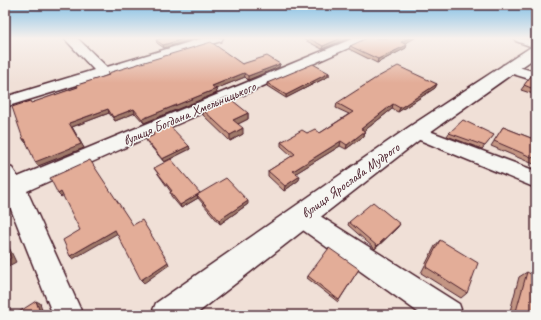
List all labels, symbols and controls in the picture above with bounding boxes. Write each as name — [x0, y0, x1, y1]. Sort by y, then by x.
street label: вулиця Богдана Хмельницького — [120, 77, 259, 149]
street label: вулиця Ярослава Мудрого — [298, 138, 404, 222]

